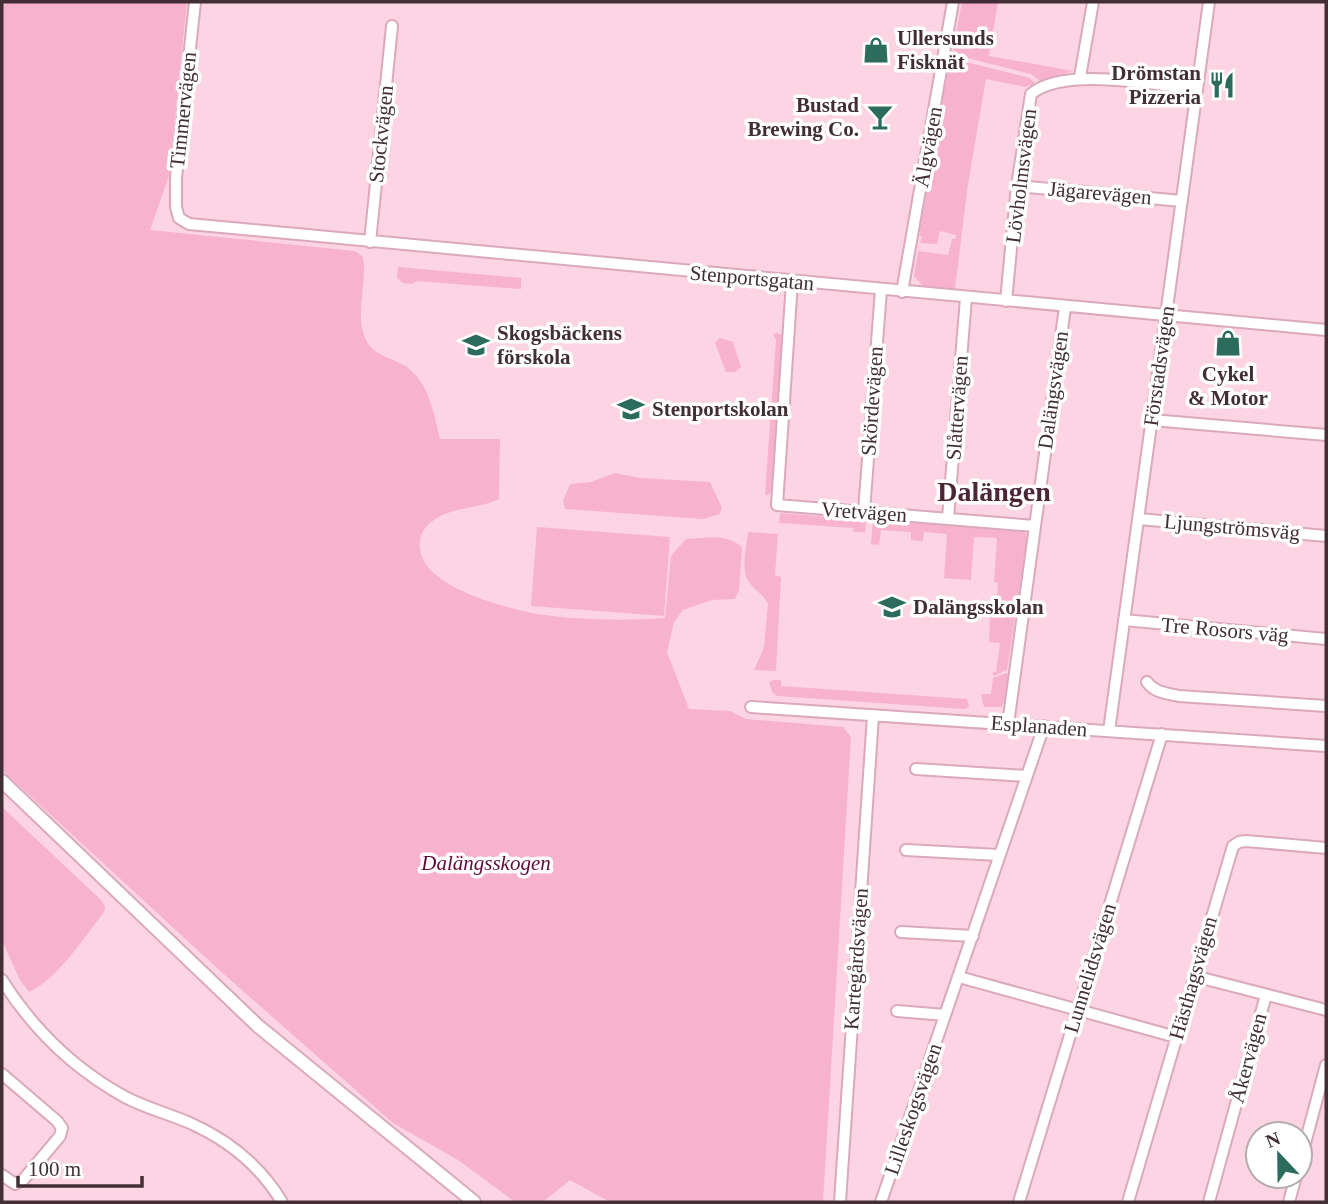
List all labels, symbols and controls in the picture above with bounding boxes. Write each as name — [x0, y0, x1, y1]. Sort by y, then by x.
place label: Ullersunds Fisknät — [897, 26, 994, 74]
shop icon: Ullersunds Fisknät — [861, 35, 891, 65]
street label: Timmervägen — [165, 50, 201, 169]
place label: Drömstan Pizzeria — [1111, 61, 1201, 109]
restaurant icon: Drömstan Pizzeria — [1207, 70, 1237, 100]
street label: Stockvägen — [364, 84, 398, 184]
place label: Bustad Brewing Co. — [747, 93, 859, 141]
bar icon: Bustad Brewing Co. — [865, 102, 895, 132]
street label: Älgvägen — [909, 104, 947, 189]
street label: Lövholmsvägen — [1001, 107, 1041, 245]
street label: Jägarevägen — [1047, 177, 1153, 210]
street label: Stenportsgatan — [689, 261, 816, 295]
street label: Förstadsvägen — [1139, 304, 1179, 428]
place label: Skogsbäckens förskola — [497, 321, 622, 369]
shop icon: Cykel & Motor — [1213, 328, 1243, 358]
street label: Dalängsvägen — [1033, 329, 1073, 451]
school or university icon: Skogsbäckens förskola — [461, 330, 491, 360]
street label: Skördevägen — [856, 345, 888, 457]
street label: Slåttervägen — [941, 354, 973, 461]
place label: Cykel & Motor — [1188, 362, 1268, 410]
school or university icon: Stenportskolan — [616, 394, 646, 424]
place label: Stenportskolan — [652, 397, 789, 421]
district label: Dalängen — [937, 476, 1051, 507]
street label: Vretvägen — [820, 497, 908, 527]
street label: Ljungströmsväg — [1163, 509, 1302, 545]
school or university icon: Dalängsskolan — [877, 592, 907, 622]
place label: Dalängsskolan — [913, 595, 1044, 619]
street label: Tre Rosors väg — [1160, 612, 1290, 648]
street label: Esplanaden — [990, 711, 1089, 741]
park label: Dalängsskogen — [420, 851, 551, 875]
street label: Kartegårdsvägen — [839, 887, 873, 1031]
street label: Lunnelidsvägen — [1059, 900, 1121, 1036]
street label: Hästhagsvägen — [1164, 913, 1222, 1042]
street label: Åkervägen — [1224, 1010, 1272, 1106]
street label: Lilleskogsvägen — [879, 1040, 947, 1178]
north arrow — [1244, 1120, 1314, 1190]
text: N — [1263, 1127, 1283, 1152]
scale bar — [18, 1144, 142, 1188]
text: 100 m — [28, 1157, 81, 1181]

